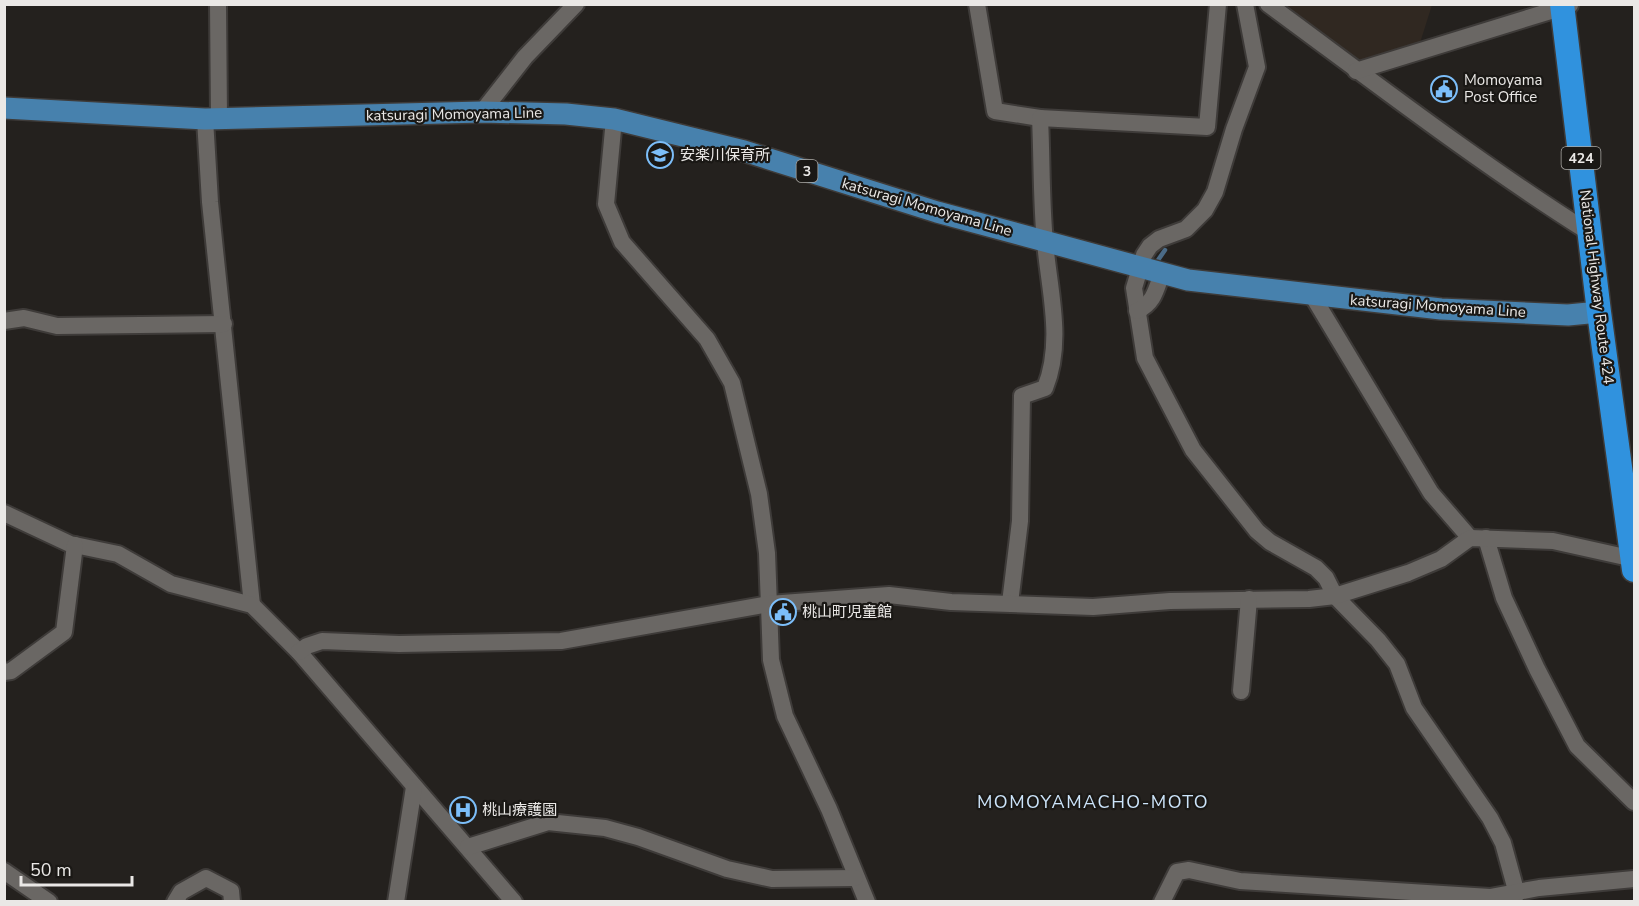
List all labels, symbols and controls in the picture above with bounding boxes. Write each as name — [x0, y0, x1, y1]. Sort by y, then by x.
place label: Momoyama Post Office — [1464, 70, 1543, 107]
public building icon: Momoyama Post Office — [1429, 74, 1459, 104]
street label: katsuragi Momoyama Line — [366, 102, 542, 126]
school or university icon: 安楽川保育所 — [645, 140, 675, 170]
place label: 安楽川保育所 — [680, 145, 770, 165]
road number: 424 — [1562, 147, 1600, 169]
road number: 3 — [796, 160, 818, 182]
street label: katsuragi Momoyama Line — [840, 173, 1014, 241]
street label: National Highway Route 424 — [1575, 189, 1619, 385]
street label: katsuragi Momoyama Line — [1349, 290, 1527, 322]
public building icon: 桃山町児童館 — [768, 597, 798, 627]
place label: 桃山町児童館 — [802, 602, 892, 622]
district label: MOMOYAMACHO-MOTO — [977, 790, 1209, 814]
hospital icon: 桃山療護園 — [448, 795, 478, 825]
place label: 桃山療護園 — [482, 800, 557, 820]
scale bar — [21, 849, 132, 887]
text: 50 m — [30, 858, 72, 882]

